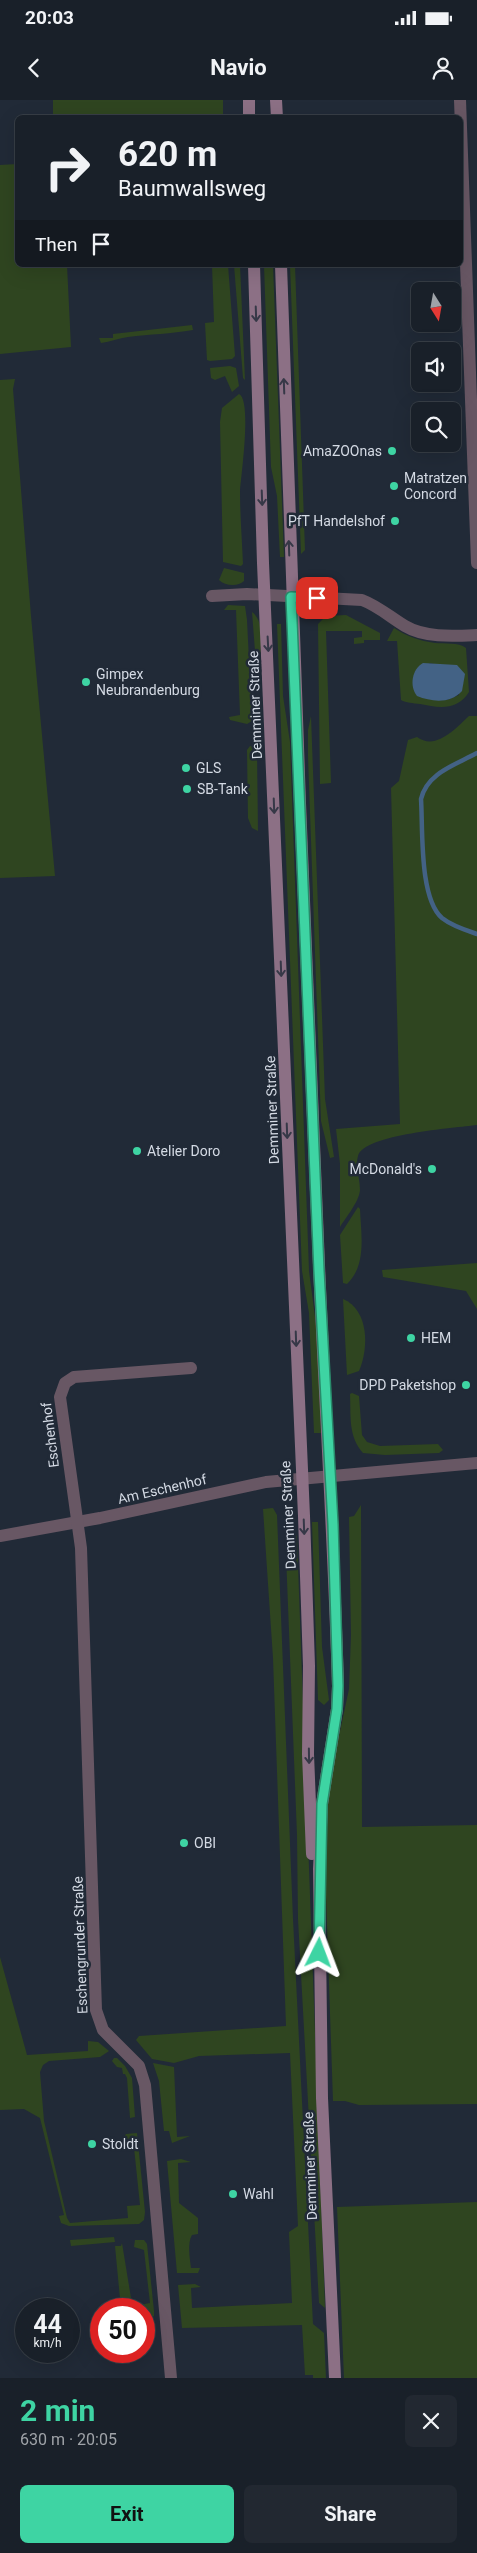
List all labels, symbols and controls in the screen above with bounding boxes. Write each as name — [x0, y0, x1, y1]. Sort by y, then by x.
text: 20:03 — [25, 6, 74, 29]
icon: back — [20, 54, 48, 82]
icon: person — [429, 54, 457, 82]
text: Navio — [210, 55, 267, 80]
text: 620 m — [118, 134, 217, 175]
icon: right — [35, 135, 100, 200]
text: Baumwallsweg — [118, 176, 266, 201]
icon: arrive — [87, 230, 115, 258]
text: Then — [35, 233, 77, 256]
north arrow — [411, 282, 461, 332]
map controls — [411, 282, 461, 452]
one-way arrow — [251, 305, 260, 321]
button: sound — [411, 342, 461, 392]
one-way arrow — [280, 378, 289, 394]
button: search — [411, 402, 461, 452]
place label: AmaZOOnas — [303, 443, 382, 459]
marker: AmaZOOnas — [386, 445, 398, 457]
place label: Matratzen Concord — [404, 470, 467, 502]
marker: Matratzen Concord — [388, 480, 400, 492]
one-way arrow — [257, 490, 266, 506]
place label: PfT Handelshof — [288, 513, 385, 529]
marker: PfT Handelshof — [389, 515, 401, 527]
one-way arrow — [284, 540, 294, 556]
pin — [296, 577, 338, 619]
icon: arrive — [303, 584, 331, 612]
one-way arrow — [263, 636, 272, 652]
street label: Demminer Straße — [245, 650, 265, 760]
place label: Gimpex Neubrandenburg — [96, 666, 200, 698]
marker: Gimpex Neubrandenburg — [80, 676, 92, 688]
place label: GLS — [196, 760, 221, 776]
marker: GLS — [180, 762, 192, 774]
place label: SB-Tank — [197, 781, 249, 797]
marker: SB-Tank — [181, 783, 193, 795]
one-way arrow — [270, 798, 279, 814]
one-way arrow — [276, 960, 285, 976]
street label: Demminer Straße — [262, 1055, 282, 1165]
one-way arrow — [283, 1123, 292, 1139]
place label: Atelier Doro — [147, 1143, 220, 1159]
marker: Atelier Doro — [131, 1145, 143, 1157]
place label: McDonald's — [350, 1161, 422, 1177]
marker: McDonald's — [426, 1163, 438, 1175]
one-way arrow — [291, 1330, 301, 1347]
place label: HEM — [421, 1330, 451, 1346]
marker: HEM — [405, 1332, 417, 1344]
place label: DPD Paketshop — [359, 1377, 456, 1393]
marker: DPD Paketshop — [460, 1379, 472, 1391]
street label: Eschenhof — [38, 1401, 62, 1469]
street label: Demminer Straße — [277, 1460, 299, 1570]
street label: Am Eschenhof — [116, 1471, 208, 1507]
one-way arrow — [300, 1519, 309, 1535]
one-way arrow — [304, 1748, 313, 1764]
place label: OBI — [194, 1835, 216, 1851]
marker: OBI — [178, 1837, 190, 1849]
street label: Eschengrunder Straße — [70, 1876, 90, 2014]
position arrow — [292, 1926, 344, 1978]
street label: Demminer Straße — [300, 2111, 320, 2221]
place label: Stoldt — [102, 2136, 139, 2152]
marker: Stoldt — [86, 2138, 98, 2150]
place label: Wahl — [243, 2186, 274, 2202]
marker: Wahl — [227, 2188, 239, 2200]
speed limit sign: 50 — [90, 2298, 155, 2363]
text: 44 — [33, 2310, 62, 2339]
text: km/h — [33, 2336, 62, 2350]
text: 2 min — [20, 2393, 95, 2428]
button: close — [405, 2395, 457, 2447]
text: 630 m · 20:05 — [20, 2430, 117, 2449]
button: Exit — [20, 2485, 234, 2543]
button: Share — [244, 2485, 457, 2543]

